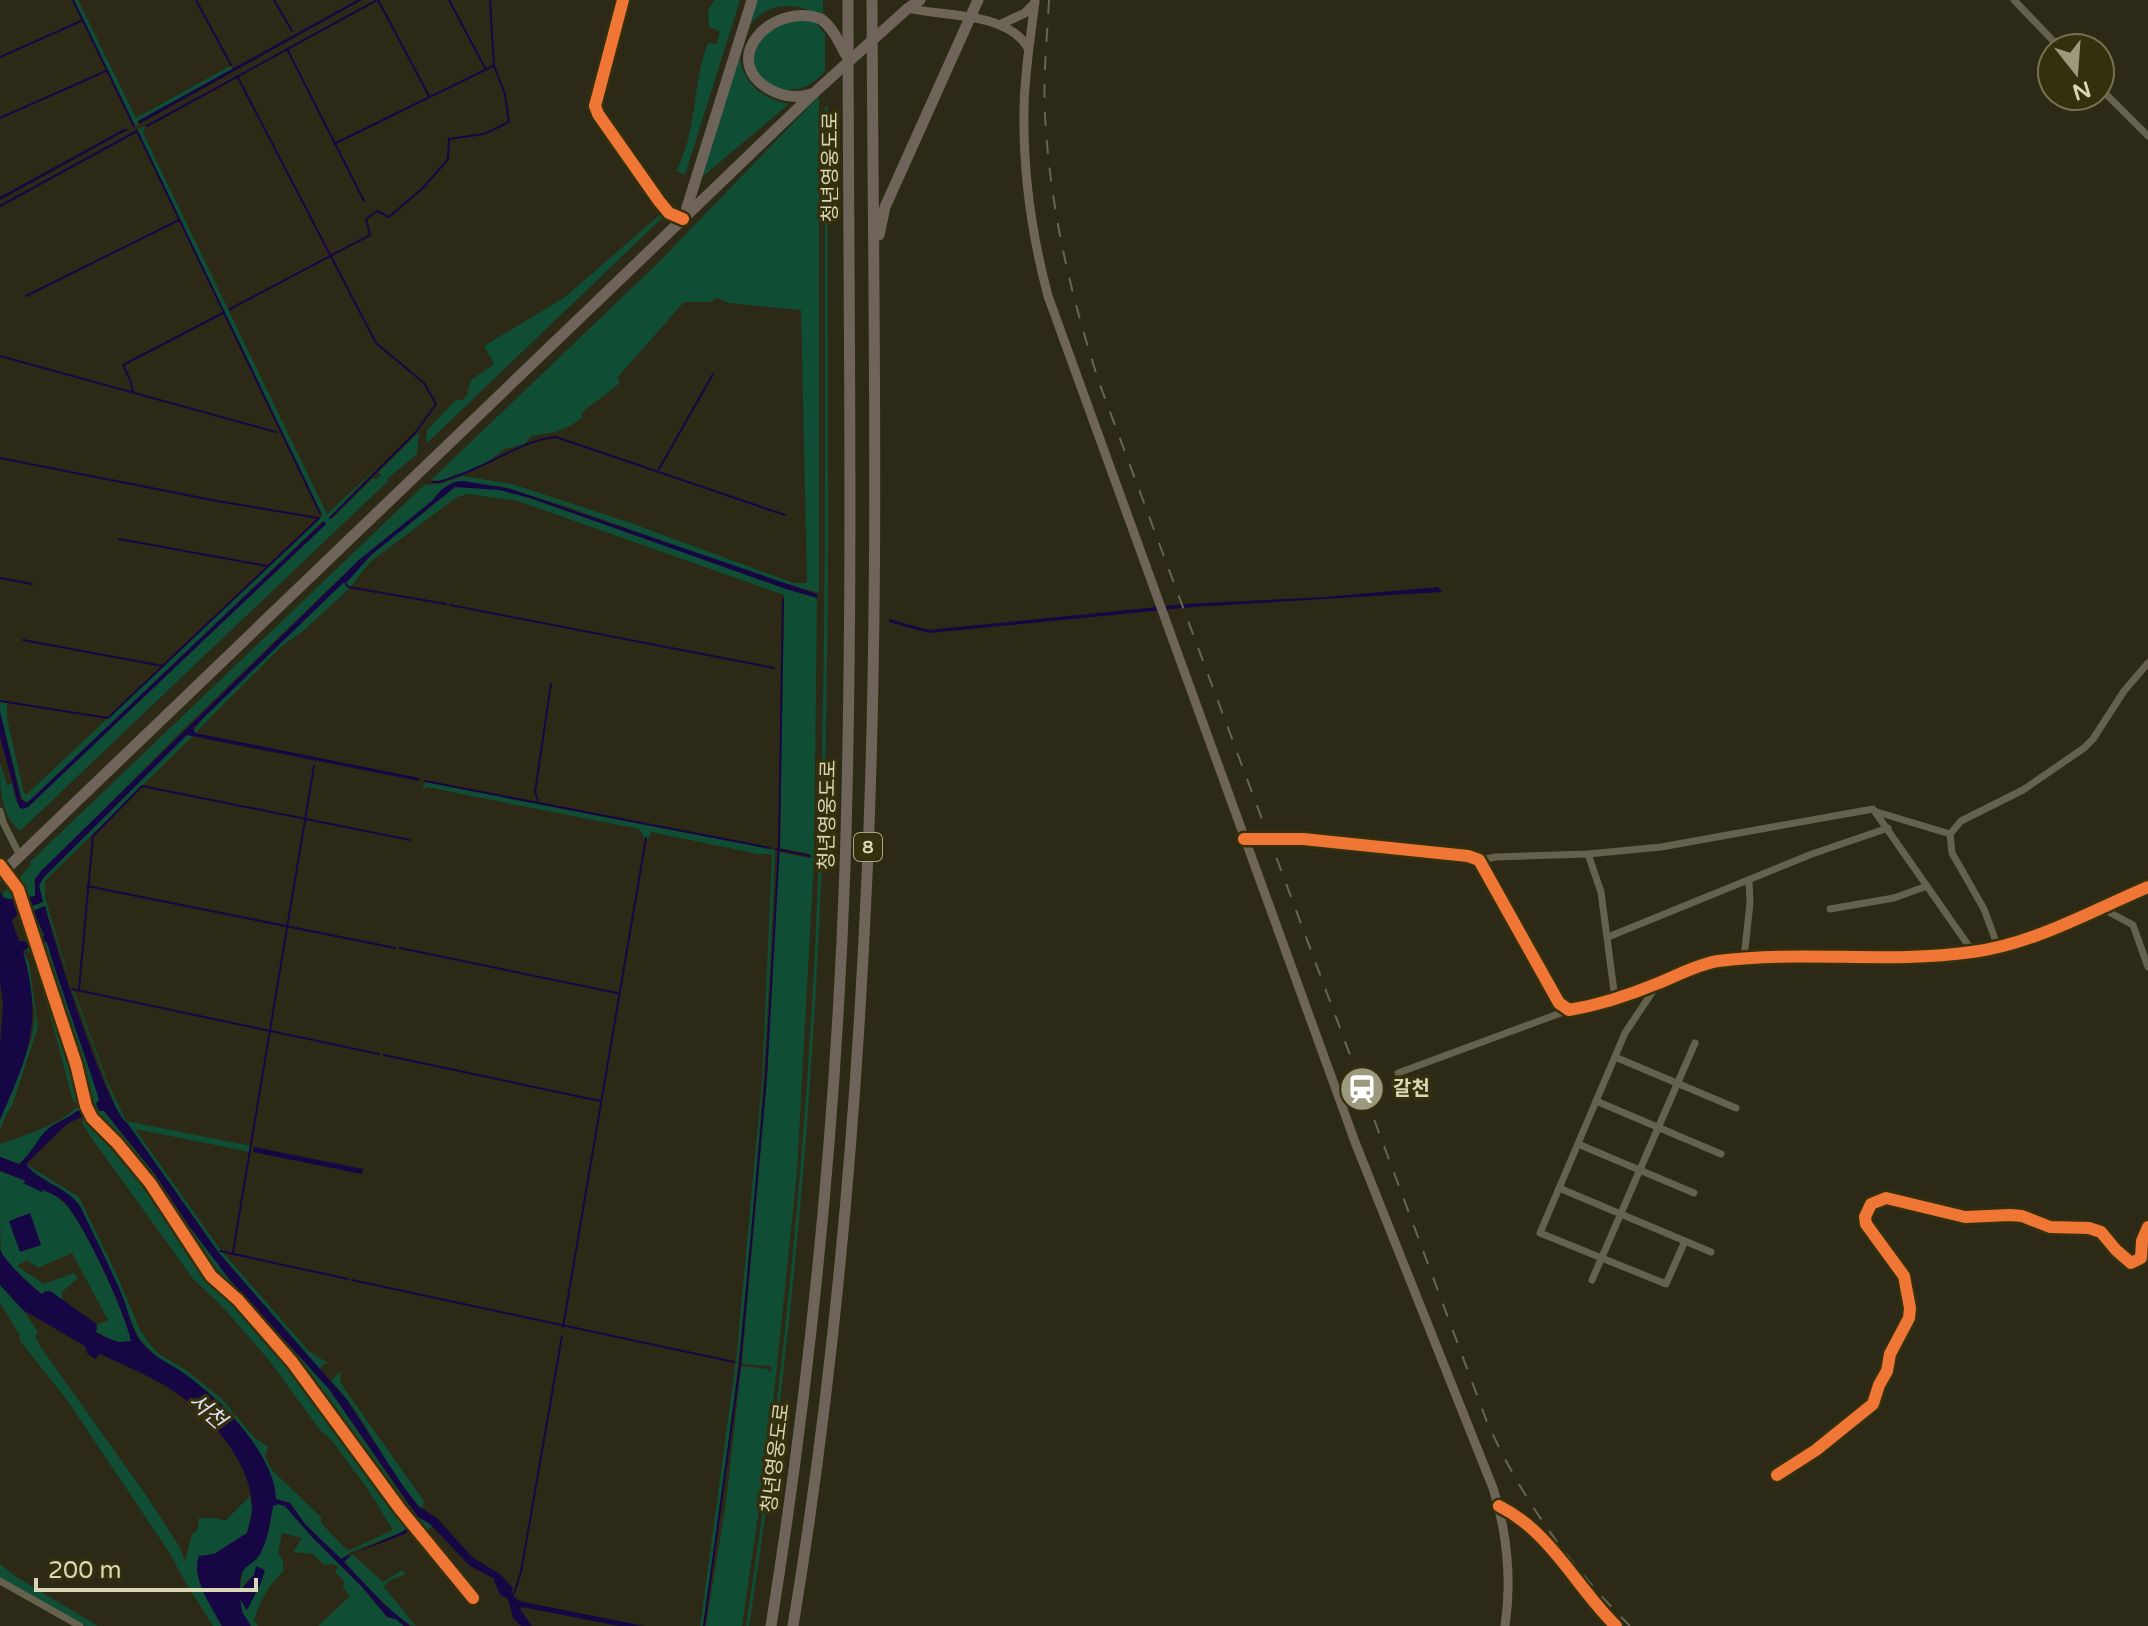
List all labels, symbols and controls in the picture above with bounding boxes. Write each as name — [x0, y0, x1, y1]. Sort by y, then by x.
north arrow — [2036, 32, 2116, 112]
text: N — [2069, 75, 2094, 105]
street label: 청년영웅도로 — [819, 112, 843, 222]
street label: 청년영웅도로 — [815, 760, 841, 870]
road number: 8 — [854, 833, 882, 861]
station icon: 갈천 — [1338, 1065, 1386, 1113]
place label: 갈천 — [1393, 1077, 1430, 1101]
water label: 서천 — [183, 1388, 233, 1436]
street label: 청년영웅도로 — [757, 1402, 795, 1514]
scale bar — [36, 1542, 256, 1592]
text: 200 m — [48, 1556, 122, 1585]

